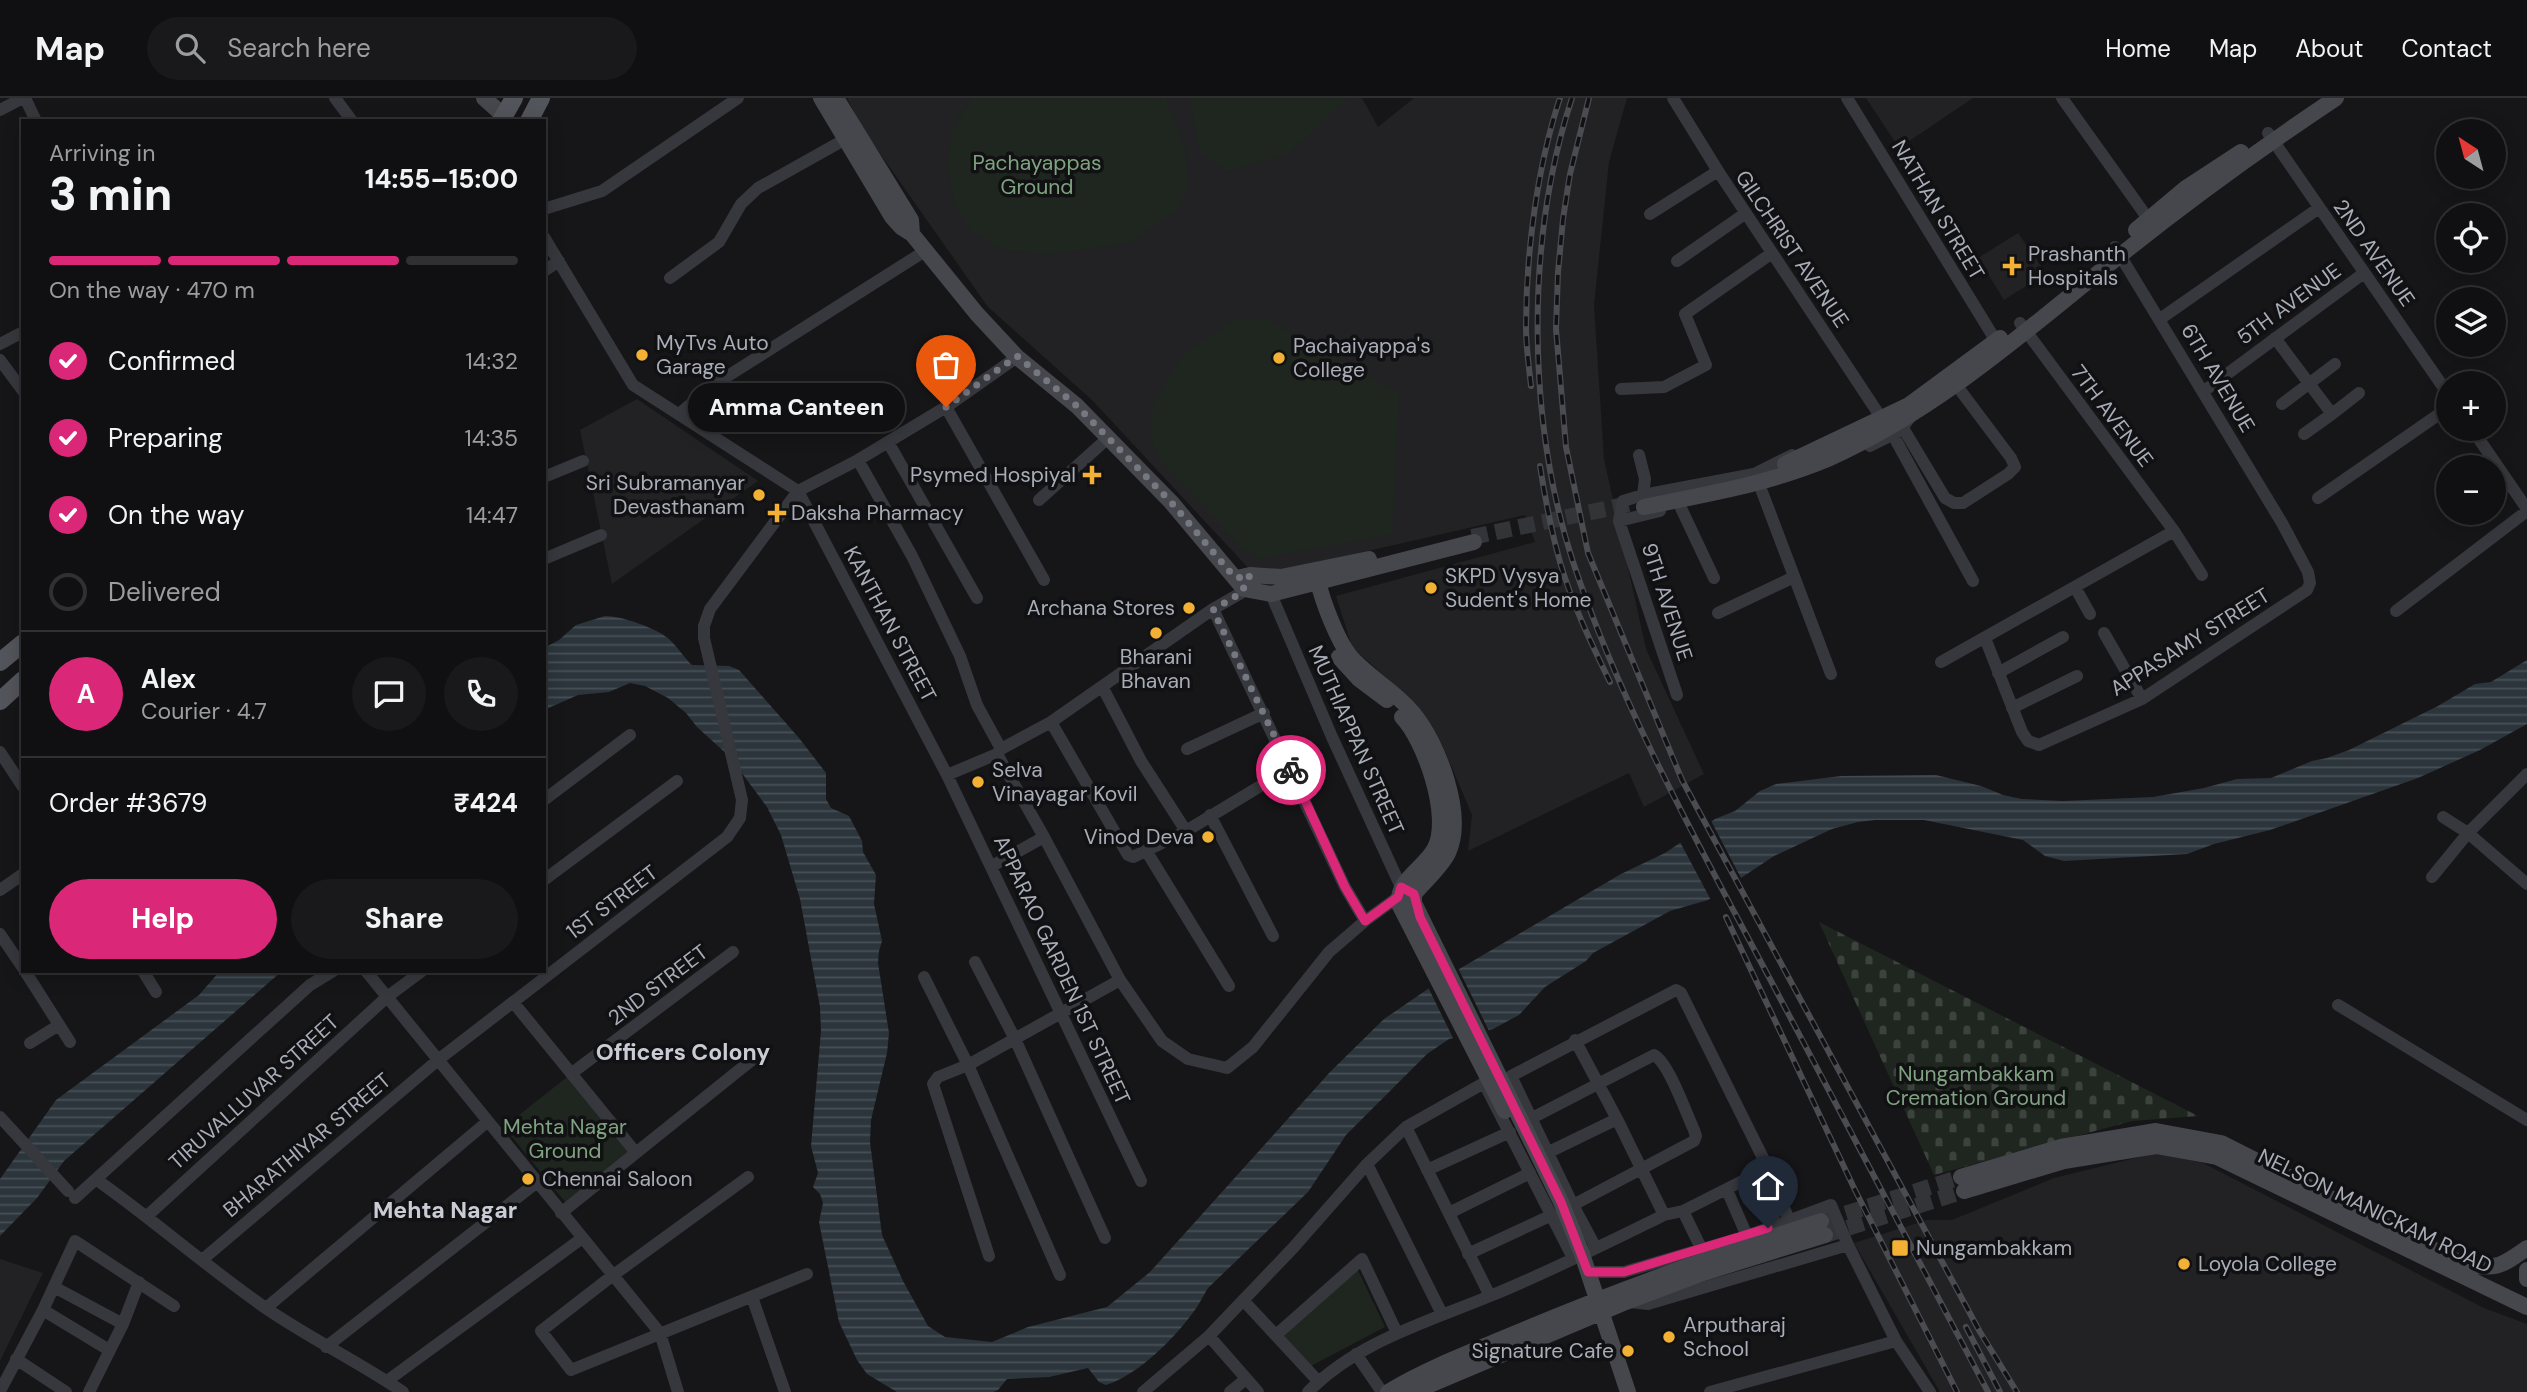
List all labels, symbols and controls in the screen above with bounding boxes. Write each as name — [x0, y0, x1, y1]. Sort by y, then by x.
search box — [147, 17, 637, 80]
text: Map — [35, 27, 105, 70]
icon: search — [171, 29, 209, 67]
text: Search here — [227, 31, 371, 65]
text: Home — [2105, 33, 2171, 64]
text: Map — [2209, 33, 2257, 64]
text: About — [2295, 33, 2364, 64]
text: Contact — [2402, 33, 2492, 64]
north arrow — [2436, 119, 2506, 189]
map controls — [2436, 119, 2506, 525]
street label: NATHAN STREET — [1885, 135, 1991, 285]
text: Arriving in — [49, 138, 155, 168]
park label: Pachayappas Ground — [972, 149, 1102, 201]
text: 14:55–15:00 — [365, 162, 518, 196]
text: 3 min — [49, 164, 172, 224]
street label: GILCHRIST AVENUE — [1729, 165, 1855, 333]
street label: 2ND AVENUE — [2327, 194, 2421, 312]
button: locate — [2436, 203, 2506, 273]
place label: Prashanth Hospitals — [2028, 240, 2126, 292]
marker: Prashanth Hospitals — [2002, 256, 2022, 276]
street label: 5TH AVENUE — [2231, 257, 2347, 351]
text: On the way · 470 m — [49, 275, 255, 305]
button: layers — [2436, 287, 2506, 357]
street label: 6TH AVENUE — [2175, 318, 2261, 438]
place label: MyTvs Auto Garage — [656, 329, 769, 381]
place label: Pachaiyappa's College — [1293, 332, 1431, 384]
pin — [916, 335, 976, 407]
icon: check — [49, 342, 87, 380]
text: Confirmed — [108, 344, 235, 378]
text: 14:32 — [465, 346, 518, 376]
icon: bag — [927, 346, 965, 384]
marker: MyTvs Auto Garage — [634, 347, 650, 363]
marker: Pachaiyappa's College — [1271, 350, 1287, 366]
street label: 7TH AVENUE — [2064, 359, 2160, 473]
button: + — [2436, 371, 2506, 441]
callout: Amma Canteen — [687, 382, 904, 432]
text: Amma Canteen — [709, 392, 884, 422]
icon: check — [49, 419, 87, 457]
text: Preparing — [108, 421, 223, 455]
text: 14:35 — [465, 423, 518, 453]
button: − — [2436, 455, 2506, 525]
place label: Psymed Hospiyal — [910, 461, 1076, 489]
marker: Psymed Hospiyal — [1082, 465, 1102, 485]
place label: Sri Subramanyar Devasthanam — [586, 469, 745, 521]
marker: Sri Subramanyar Devasthanam — [751, 487, 767, 503]
icon: check — [49, 496, 87, 534]
text: On the way — [108, 498, 244, 532]
place label: Daksha Pharmacy — [791, 499, 964, 527]
text: 14:47 — [466, 500, 518, 530]
marker: Daksha Pharmacy — [769, 505, 785, 521]
street label: 9TH AVENUE — [1635, 540, 1699, 664]
street label: KANTHAN STREET — [837, 541, 943, 707]
place label: SKPD Vysya Sudent's Home — [1445, 562, 1592, 614]
text: Delivered — [108, 575, 221, 609]
marker: SKPD Vysya Sudent's Home — [1423, 580, 1439, 596]
street label: APPASAMY STREET — [2105, 581, 2275, 703]
place label: Archana Stores — [1027, 594, 1175, 622]
marker: Archana Stores — [1181, 600, 1197, 616]
marker: Bharani Bhavan — [1148, 625, 1164, 641]
street label: MUTHIAPPAN STREET — [1302, 641, 1410, 839]
place label: Bharani Bhavan — [1120, 643, 1192, 695]
button: chat — [352, 657, 426, 731]
button: phone — [444, 657, 518, 731]
text: Alex — [141, 662, 196, 696]
text: A — [77, 677, 95, 711]
text: Courier · 4.7 — [141, 696, 267, 726]
courier — [1256, 735, 1326, 805]
icon: bike — [1272, 751, 1310, 789]
place label: Selva Vinayagar Kovil — [992, 756, 1138, 808]
marker: Selva Vinayagar Kovil — [970, 774, 986, 790]
text: Order #3679 — [49, 786, 207, 820]
text: ₹424 — [453, 786, 518, 820]
place label: Vinod Deva — [1084, 823, 1194, 851]
marker: Vinod Deva — [1200, 829, 1216, 845]
street label: APPARAO GARDEN 1ST STREET — [987, 831, 1137, 1109]
street label: 1ST STREET — [561, 858, 663, 945]
button: Help — [49, 879, 277, 959]
button: Share — [291, 879, 518, 959]
street label: 2ND STREET — [602, 938, 714, 1032]
street label: TIRUVALLUVAR STREET — [163, 1008, 345, 1176]
district label: Officers Colony — [596, 1037, 770, 1067]
park label: Nungambakkam Cremation Ground — [1886, 1060, 2066, 1112]
street label: BHARATHIYAR STREET — [217, 1066, 397, 1224]
park label: Mehta Nagar Ground — [503, 1113, 627, 1165]
street label: NELSON MANICKAM ROAD — [2253, 1142, 2497, 1280]
pin — [1738, 1156, 1798, 1228]
place label: Chennai Saloon — [542, 1165, 692, 1193]
icon: home — [1749, 1167, 1787, 1205]
marker: Chennai Saloon — [520, 1171, 536, 1187]
district label: Mehta Nagar — [373, 1195, 517, 1225]
place label: Nungambakkam — [1916, 1234, 2072, 1262]
marker: Nungambakkam — [1890, 1238, 1910, 1258]
place label: Loyola College — [2198, 1250, 2337, 1278]
marker: Loyola College — [2176, 1256, 2192, 1272]
place label: Arputharaj School — [1683, 1311, 1786, 1363]
marker: Arputharaj School — [1661, 1329, 1677, 1345]
place label: Signature Cafe — [1472, 1337, 1614, 1365]
marker: Signature Cafe — [1620, 1343, 1636, 1359]

